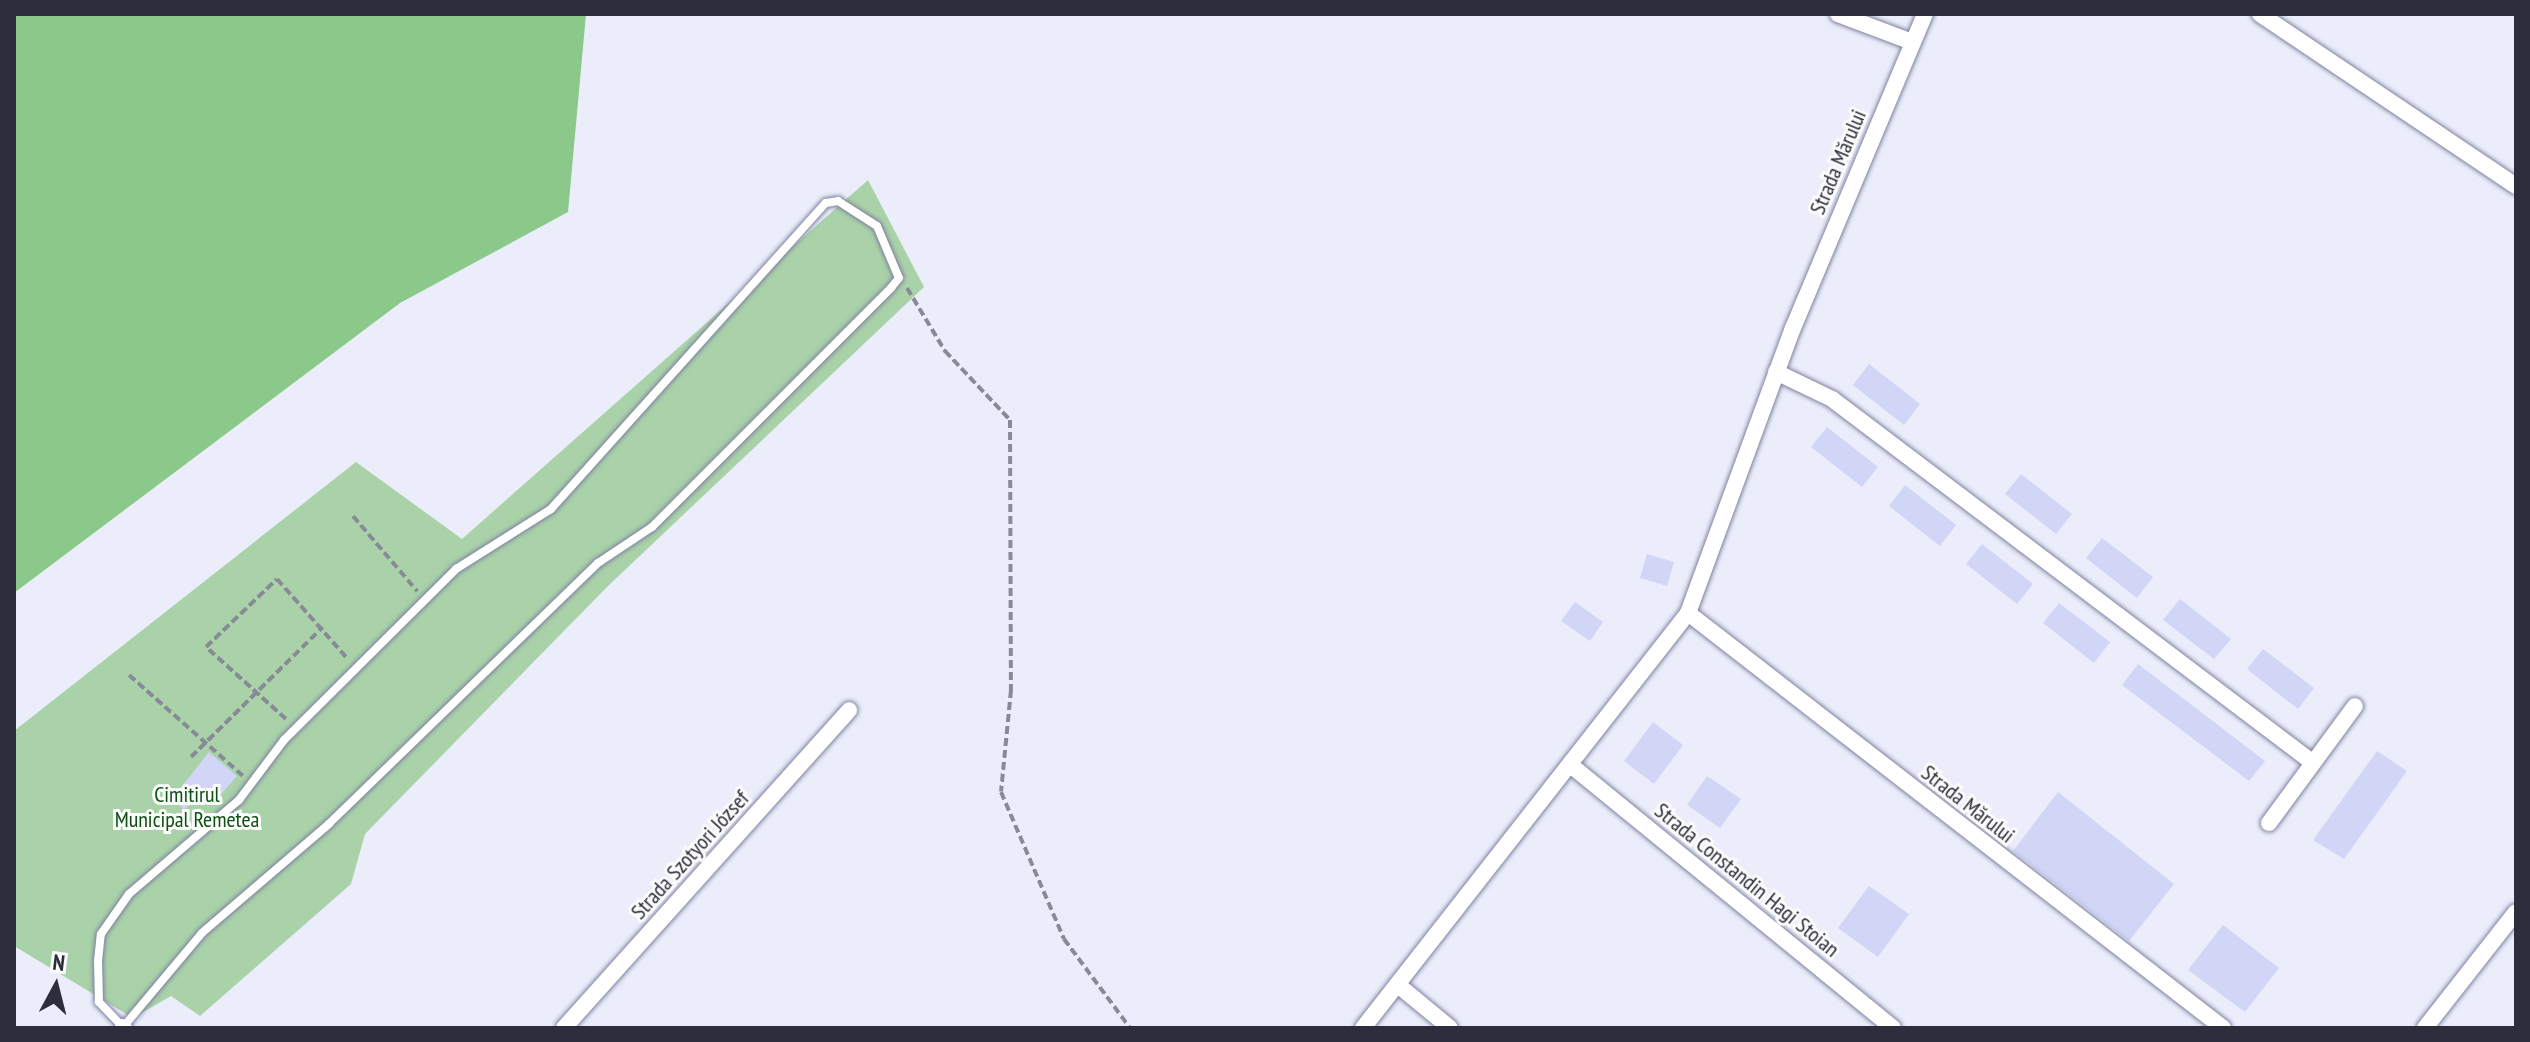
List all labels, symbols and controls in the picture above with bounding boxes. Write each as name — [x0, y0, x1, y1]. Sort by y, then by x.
street label: Strada Mărului — [1804, 106, 1872, 218]
street label: Strada Mărului — [1916, 759, 2020, 849]
park label: Cimitirul Municipal Remetea — [115, 781, 259, 832]
street label: Strada Szotyori József — [625, 785, 755, 925]
street label: Strada Constandin Hagi Stoian — [1649, 797, 1845, 963]
north arrow — [16, 946, 96, 1026]
text: N — [51, 948, 67, 977]

